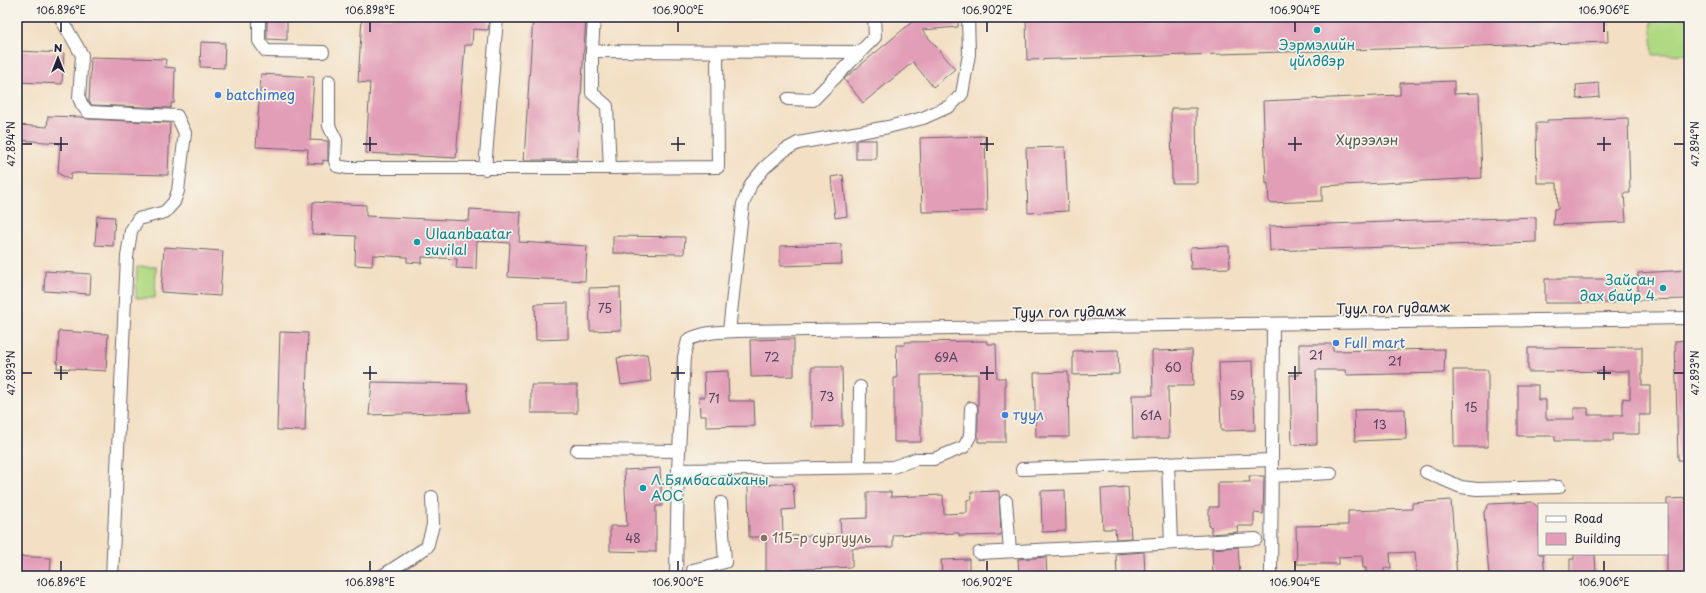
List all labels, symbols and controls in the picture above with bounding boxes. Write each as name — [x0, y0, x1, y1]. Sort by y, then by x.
text: 106.896°E — [36, 2, 86, 17]
text: 106.898°E — [345, 2, 395, 17]
text: 106.900°E — [652, 2, 704, 17]
text: 106.902°E — [962, 2, 1013, 17]
text: 106.904°E — [1270, 2, 1320, 17]
text: 106.906°E — [1578, 2, 1630, 17]
marker: Ээрмэлийн үйлдвэр — [1312, 25, 1322, 35]
place label: Ээрмэлийн үйлдвэр — [1279, 34, 1355, 71]
north arrow — [38, 38, 78, 78]
text: N — [54, 39, 63, 56]
place label: batchimeg — [226, 84, 295, 105]
marker: batchimeg — [213, 90, 223, 100]
text: 47.894°N — [3, 121, 18, 167]
text: 47.894°N — [1687, 121, 1702, 167]
park label: Хүрээлэн — [1336, 129, 1398, 150]
place label: Ulaanbaatar suvilal — [425, 223, 512, 260]
marker: Ulaanbaatar suvilal — [412, 237, 422, 247]
place label: Зайсан дах байр 4 — [1580, 269, 1655, 306]
marker: Зайсан дах байр 4 — [1658, 283, 1668, 293]
street label: Туул гол гудамж — [1336, 296, 1451, 319]
house number: 75 — [598, 299, 612, 317]
street label: Туул гол гудамж — [1012, 300, 1127, 323]
place label: Full mart — [1344, 332, 1406, 353]
marker: Full mart — [1331, 338, 1341, 348]
house number: 21 — [1309, 346, 1323, 364]
house number: 72 — [764, 348, 780, 366]
house number: 69А — [934, 348, 958, 366]
text: 47.893°N — [3, 350, 18, 396]
text: 47.893°N — [1687, 350, 1702, 396]
house number: 21 — [1388, 352, 1402, 370]
house number: 60 — [1164, 358, 1182, 376]
house number: 59 — [1230, 386, 1244, 404]
house number: 73 — [820, 387, 834, 405]
house number: 71 — [708, 389, 720, 407]
house number: 15 — [1464, 398, 1478, 416]
place label: туул — [1013, 404, 1044, 425]
house number: 61A — [1140, 406, 1162, 424]
marker: туул — [1000, 410, 1010, 420]
house number: 13 — [1373, 415, 1387, 433]
place label: Л.Бямбасайханы АОС — [651, 469, 769, 506]
marker: Л.Бямбасайханы АОС — [638, 483, 648, 493]
legend — [1538, 503, 1668, 555]
text: Road — [1574, 509, 1603, 527]
place label: 115-р сургууль — [772, 527, 871, 548]
house number: 48 — [625, 529, 641, 547]
text: Building — [1574, 529, 1621, 547]
marker: 115-р сургууль — [759, 533, 769, 543]
text: 106.896°E — [36, 574, 86, 589]
text: 106.898°E — [345, 574, 395, 589]
text: 106.900°E — [652, 574, 704, 589]
text: 106.902°E — [962, 574, 1013, 589]
text: 106.904°E — [1270, 574, 1320, 589]
text: 106.906°E — [1578, 574, 1630, 589]

